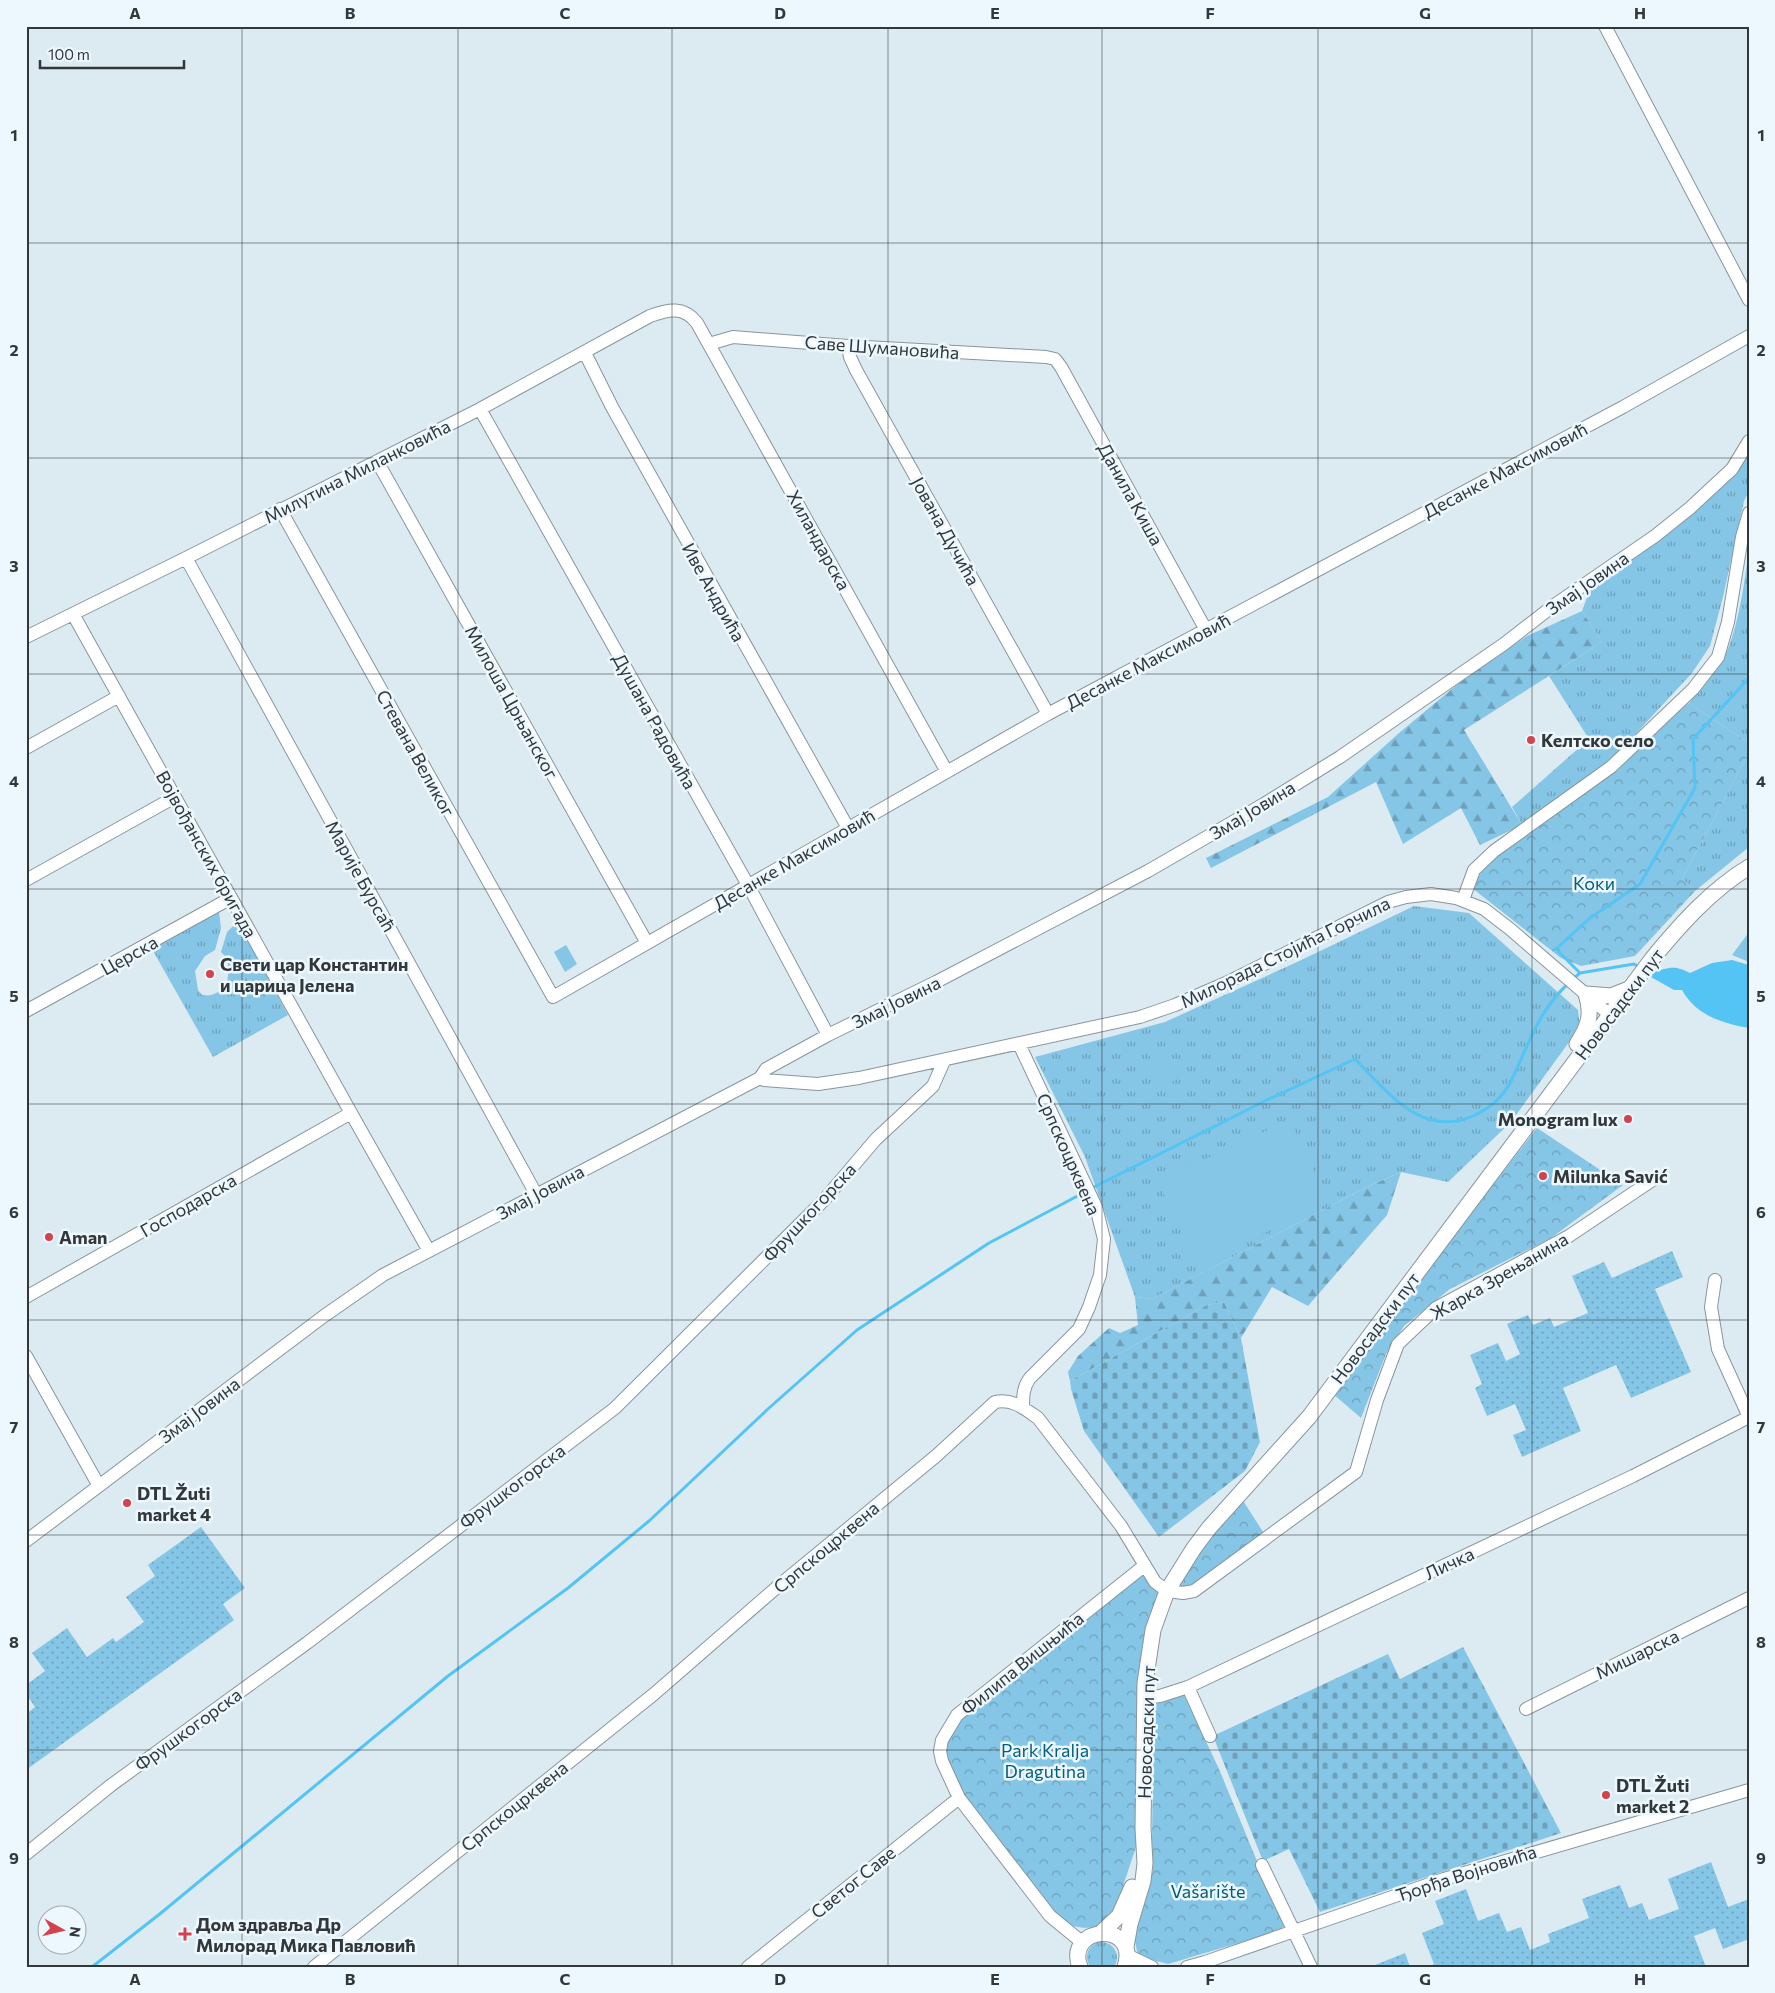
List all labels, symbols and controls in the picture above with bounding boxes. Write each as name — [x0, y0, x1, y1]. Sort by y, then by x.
text: A — [129, 3, 141, 22]
text: B — [345, 3, 356, 22]
text: C — [560, 3, 571, 22]
text: D — [774, 3, 786, 22]
text: E — [990, 3, 1000, 22]
text: F — [1205, 3, 1215, 22]
text: G — [1419, 3, 1431, 22]
text: H — [1634, 3, 1646, 22]
scale bar — [40, 38, 184, 70]
text: 100 m — [48, 45, 90, 63]
text: 1 — [10, 125, 18, 144]
text: 1 — [1757, 125, 1765, 144]
street label: Саве Шумановића — [804, 331, 960, 363]
text: 2 — [9, 340, 19, 359]
text: 2 — [1756, 340, 1766, 359]
street label: Милутина Миланковића — [260, 414, 454, 528]
street label: Десанке Максимовић — [1419, 417, 1591, 523]
street label: Данила Киша — [1094, 439, 1168, 549]
street label: Јована Дучића — [907, 473, 985, 589]
street label: Хиландарска — [783, 486, 855, 594]
street label: Иве Андрића — [678, 539, 750, 645]
street label: Змај Јовина — [1541, 546, 1633, 620]
text: 3 — [9, 556, 19, 575]
text: 3 — [1756, 556, 1766, 575]
street label: Десанке Максимовић — [1062, 608, 1234, 714]
street label: Милоша Црњанског — [461, 621, 563, 783]
street label: Душана Радовића — [609, 649, 701, 793]
street label: Стевана Великог — [372, 686, 460, 820]
place label: Келтско село — [1541, 729, 1654, 751]
marker: Келтско село — [1525, 734, 1537, 746]
street label: Војвођанских бригада — [152, 767, 262, 941]
text: 4 — [9, 771, 19, 790]
text: 4 — [1756, 771, 1766, 790]
street label: Змај Јовина — [1205, 776, 1299, 844]
street label: Десанке Максимовић — [709, 804, 879, 914]
street label: Марије Бурсаћ — [321, 816, 401, 936]
park label: Коки — [1573, 872, 1615, 894]
street label: Милорада Стојића Горчила — [1177, 892, 1393, 1012]
street label: Церска — [97, 930, 161, 980]
street label: Новосадски пут — [1570, 944, 1668, 1064]
place label: Свети цар Константин и царица Јелена — [220, 953, 408, 996]
marker: Свети цар Константин и царица Јелена — [204, 968, 216, 980]
street label: Змај Јовина — [848, 971, 944, 1033]
text: 5 — [9, 986, 19, 1005]
text: 5 — [1756, 986, 1766, 1005]
street label: Српскоцрквена — [1032, 1090, 1106, 1218]
place label: Monogram lux — [1498, 1108, 1618, 1130]
marker: Monogram lux — [1622, 1113, 1634, 1125]
street label: Фрушкогорска — [758, 1158, 860, 1266]
street label: Змај Јовина — [492, 1160, 588, 1224]
place label: Milunka Savić — [1553, 1165, 1668, 1187]
street label: Господарска — [136, 1169, 240, 1241]
marker: Milunka Savić — [1537, 1170, 1549, 1182]
text: 6 — [9, 1202, 19, 1221]
text: 6 — [1756, 1202, 1766, 1221]
place label: Aman — [59, 1226, 108, 1248]
street label: Жарка Зрењанина — [1426, 1228, 1572, 1324]
marker: Aman — [43, 1231, 55, 1243]
street label: Новосадски пут — [1326, 1268, 1424, 1388]
street label: Змај Јовина — [154, 1372, 244, 1448]
text: 7 — [10, 1417, 19, 1436]
text: 7 — [1757, 1417, 1766, 1436]
street label: Фрушкогорска — [455, 1439, 569, 1533]
place label: DTL Žuti market 4 — [137, 1482, 211, 1525]
street label: Српскоцрквена — [769, 1496, 883, 1598]
marker: DTL Žuti market 4 — [121, 1497, 133, 1509]
street label: Личка — [1421, 1542, 1477, 1584]
street label: Филипа Вишњића — [956, 1607, 1088, 1719]
street label: Мишарска — [1592, 1624, 1682, 1684]
text: 8 — [9, 1632, 19, 1651]
text: 8 — [1756, 1632, 1766, 1651]
street label: Новосадски пут — [1133, 1664, 1159, 1799]
street label: Фрушкогорска — [130, 1683, 246, 1775]
park label: Park Kralja Dragutina — [1001, 1739, 1089, 1782]
street label: Српскоцрквена — [456, 1756, 572, 1856]
place label: DTL Žuti market 2 — [1616, 1774, 1690, 1817]
marker: DTL Žuti market 2 — [1600, 1789, 1612, 1801]
street label: Ђорђа Војновића — [1393, 1840, 1539, 1906]
street label: Светог Саве — [806, 1841, 900, 1923]
text: 9 — [9, 1848, 19, 1867]
text: 9 — [1756, 1848, 1766, 1867]
park label: Vašarište — [1170, 1880, 1246, 1902]
north arrow — [38, 1906, 88, 1956]
place label: Дом здравља Др Милорад Мика Павловић — [196, 1913, 416, 1956]
text: N — [66, 1925, 85, 1938]
marker: Дом здравља Др Милорад Мика Павловић — [178, 1927, 192, 1941]
text: A — [129, 1969, 141, 1988]
text: B — [345, 1969, 356, 1988]
text: C — [560, 1969, 571, 1988]
text: D — [774, 1969, 786, 1988]
text: E — [990, 1969, 1000, 1988]
text: F — [1205, 1969, 1215, 1988]
text: G — [1419, 1969, 1431, 1988]
text: H — [1634, 1969, 1646, 1988]

